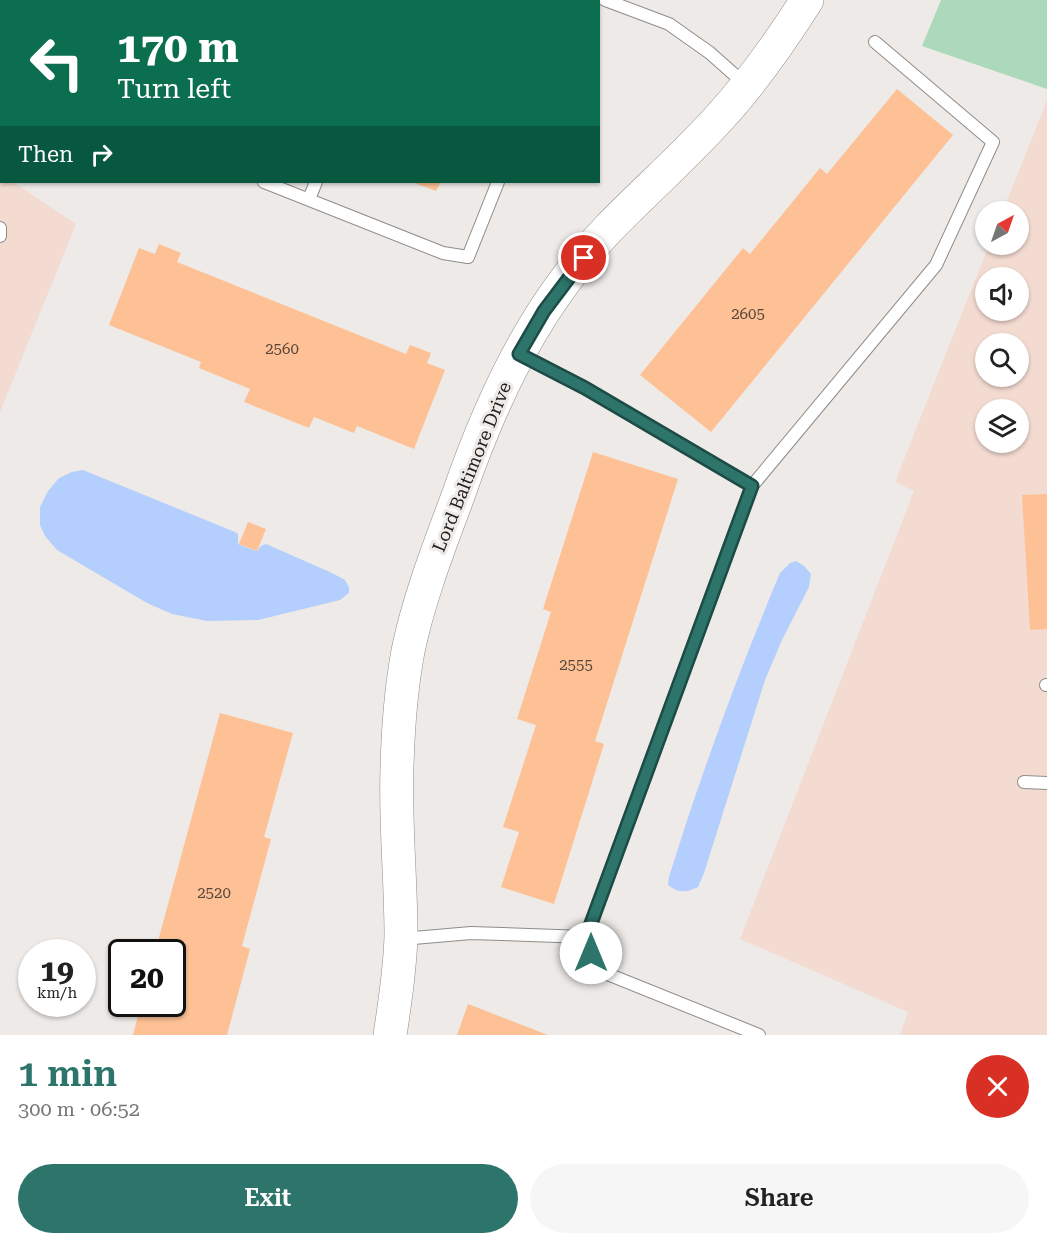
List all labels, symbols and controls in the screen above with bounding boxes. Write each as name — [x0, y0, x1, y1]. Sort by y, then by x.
text: 170 m — [117, 23, 239, 72]
icon: left — [18, 24, 96, 102]
text: Turn left — [117, 73, 231, 105]
icon: right — [85, 138, 118, 171]
text: Then — [18, 142, 73, 167]
north arrow — [975, 201, 1029, 255]
map controls — [975, 201, 1029, 453]
pin — [558, 232, 609, 283]
icon: arrive — [567, 241, 600, 274]
button: sound — [975, 267, 1029, 321]
house number: 2605 — [731, 305, 765, 323]
button: search — [975, 333, 1029, 387]
house number: 2560 — [265, 340, 299, 358]
street label: Lord Baltimore Drive — [428, 379, 515, 555]
button: layers — [975, 399, 1029, 453]
house number: 2555 — [559, 656, 593, 674]
house number: 2520 — [197, 884, 231, 902]
position arrow — [559, 921, 623, 985]
speed limit sign: 20 — [108, 939, 186, 1017]
text: 19 — [40, 953, 74, 988]
text: km/h — [37, 984, 77, 1002]
text: 1 min — [18, 1053, 117, 1095]
button: close — [966, 1055, 1029, 1118]
text: 300 m · 06:52 — [18, 1097, 140, 1121]
button: Exit — [18, 1164, 518, 1233]
button: Share — [530, 1164, 1029, 1233]

